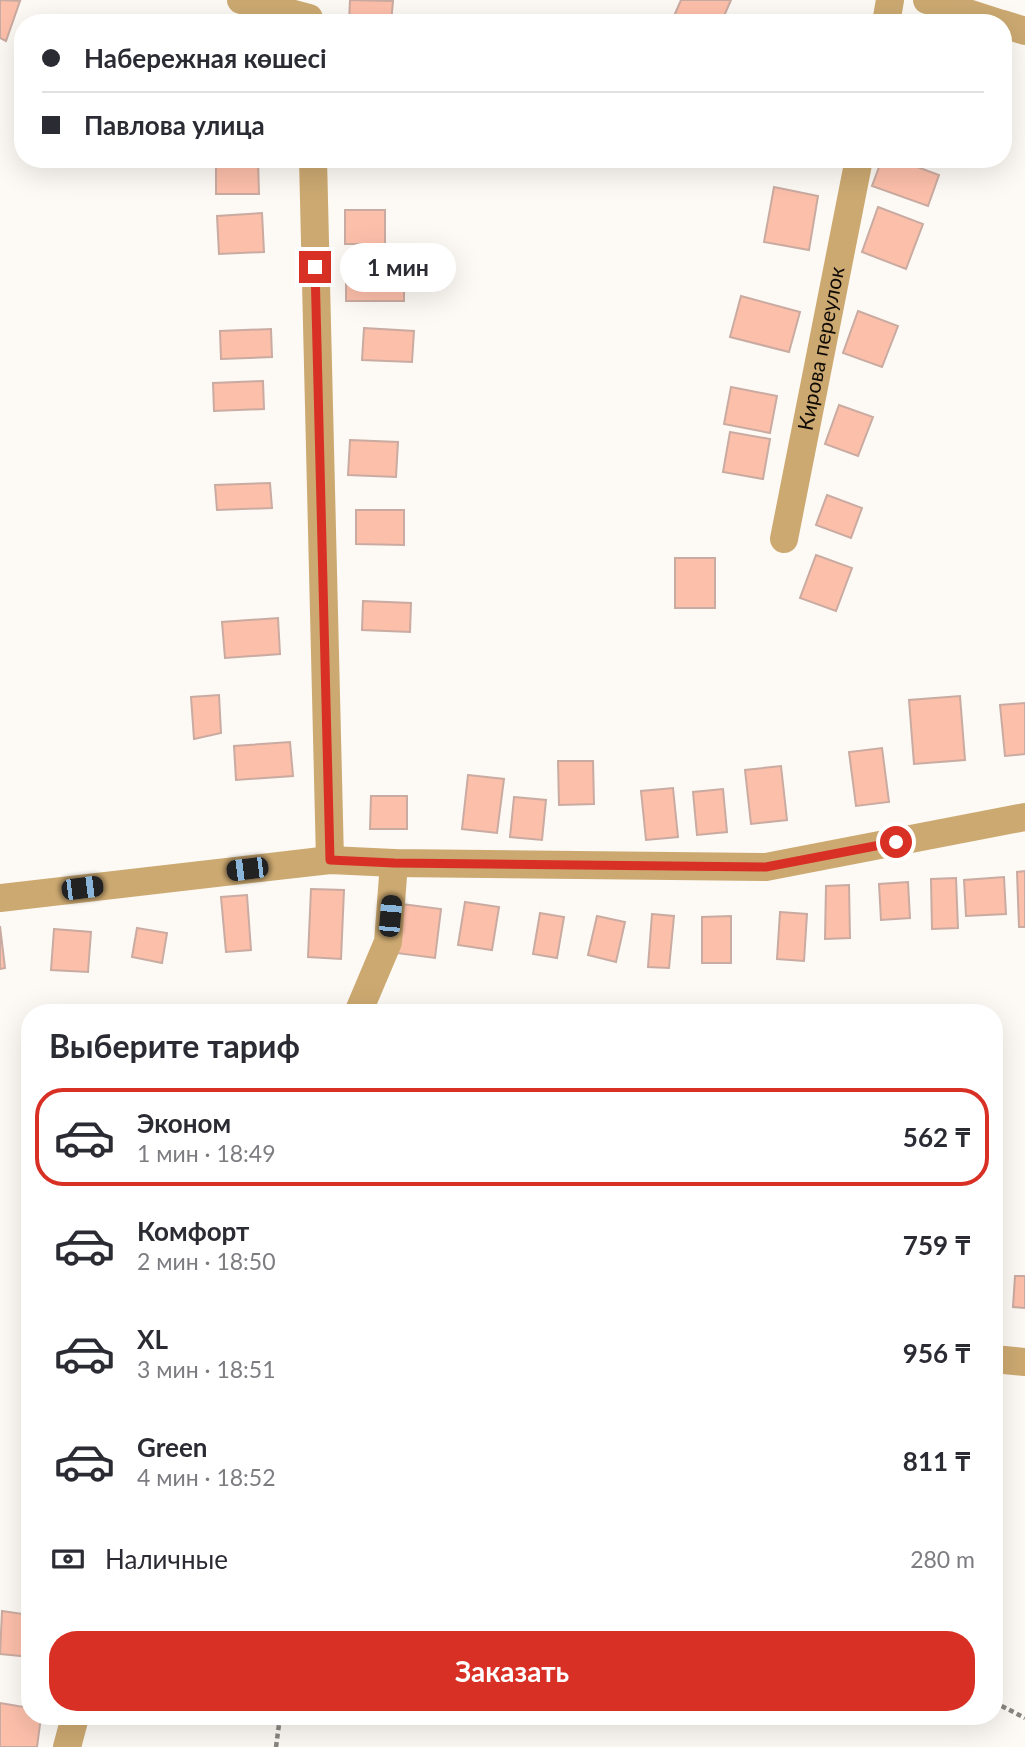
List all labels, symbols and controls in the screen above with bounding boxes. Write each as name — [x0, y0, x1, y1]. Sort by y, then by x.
text: Набережная көшесі — [84, 42, 327, 74]
text: Павлова улица — [84, 109, 265, 141]
callout: 1 мин — [340, 243, 455, 292]
route end — [299, 251, 331, 283]
text: 1 мин — [367, 253, 429, 281]
street label: Кирова переулок — [792, 264, 848, 432]
route start — [880, 826, 912, 858]
car — [225, 856, 270, 882]
car — [60, 875, 105, 901]
car — [378, 894, 403, 938]
text: Выберите тариф — [49, 1026, 300, 1065]
icon: car — [53, 1106, 116, 1169]
text: Эконом — [137, 1107, 231, 1139]
text: 562 ₸ — [903, 1121, 971, 1153]
text: 1 мин · 18:49 — [137, 1139, 276, 1167]
icon: car — [53, 1214, 116, 1277]
text: Комфорт — [137, 1215, 249, 1247]
text: 759 ₸ — [903, 1229, 971, 1261]
text: 2 мин · 18:50 — [137, 1247, 276, 1275]
icon: car — [53, 1322, 116, 1385]
text: XL — [137, 1323, 168, 1355]
text: 956 ₸ — [903, 1337, 971, 1369]
text: 3 мин · 18:51 — [137, 1355, 276, 1383]
icon: car — [53, 1430, 116, 1493]
text: Green — [137, 1431, 207, 1463]
text: 811 ₸ — [903, 1445, 971, 1477]
text: 4 мин · 18:52 — [137, 1463, 276, 1491]
icon: cash — [49, 1540, 87, 1578]
text: Наличные — [105, 1543, 228, 1575]
text: 280 m — [910, 1545, 975, 1573]
button: Заказать — [49, 1631, 975, 1711]

